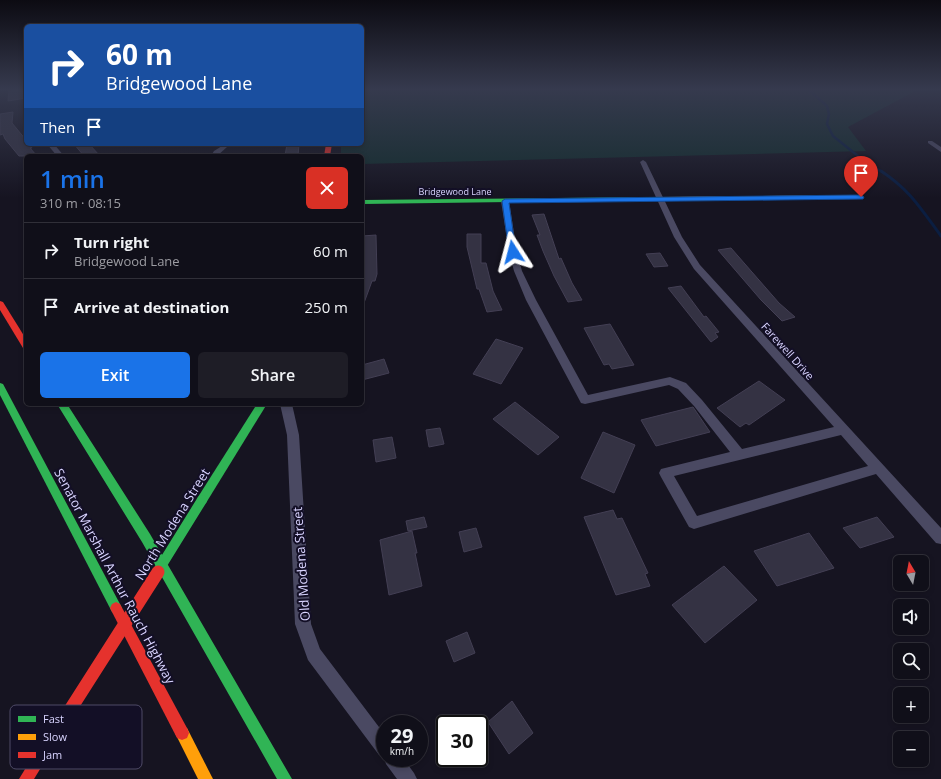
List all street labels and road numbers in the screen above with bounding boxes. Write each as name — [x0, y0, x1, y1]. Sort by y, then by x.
street label: Bridgewood Lane — [418, 185, 492, 198]
street label: Farewell Drive — [758, 319, 818, 383]
street label: North Modena Street — [130, 464, 214, 583]
street label: Senator Marshall Arthur Rauch Highway — [50, 465, 180, 687]
street label: Old Modena Street — [288, 506, 314, 622]

